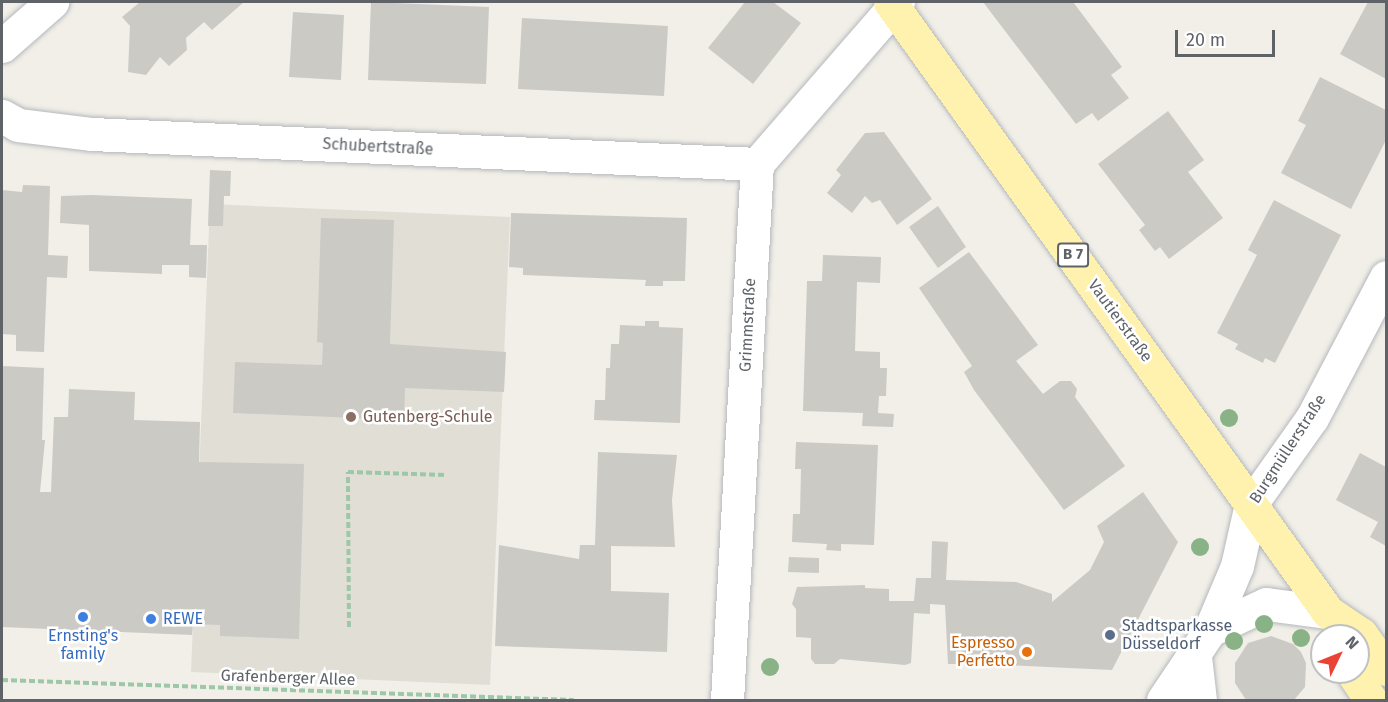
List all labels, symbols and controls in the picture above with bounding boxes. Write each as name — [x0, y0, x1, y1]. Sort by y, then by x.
scale bar — [1178, 18, 1278, 56]
text: 20 m — [1186, 29, 1225, 51]
street label: Schubertstraße — [322, 135, 434, 159]
road number: B 7 — [1056, 243, 1090, 267]
street label: Vautierstraße — [1084, 276, 1156, 366]
street label: Grimmstraße — [736, 278, 760, 372]
street label: Burgmüllerstraße — [1246, 391, 1330, 507]
place label: Gutenberg-Schule — [363, 407, 493, 427]
marker: Gutenberg-Schule — [344, 410, 358, 424]
place label: REWE — [163, 609, 203, 629]
marker: Ernsting's family — [76, 610, 90, 624]
marker: REWE — [144, 612, 158, 626]
place label: Stadtsparkasse Düsseldorf — [1122, 616, 1232, 654]
north arrow — [1310, 624, 1370, 684]
place label: Ernsting's family — [48, 626, 118, 664]
marker: Stadtsparkasse Düsseldorf — [1103, 628, 1117, 642]
text: N — [1341, 632, 1363, 653]
place label: Espresso Perfetto — [951, 633, 1015, 671]
marker: Espresso Perfetto — [1020, 645, 1034, 659]
street label: Grafenberger Allee — [220, 666, 356, 690]

